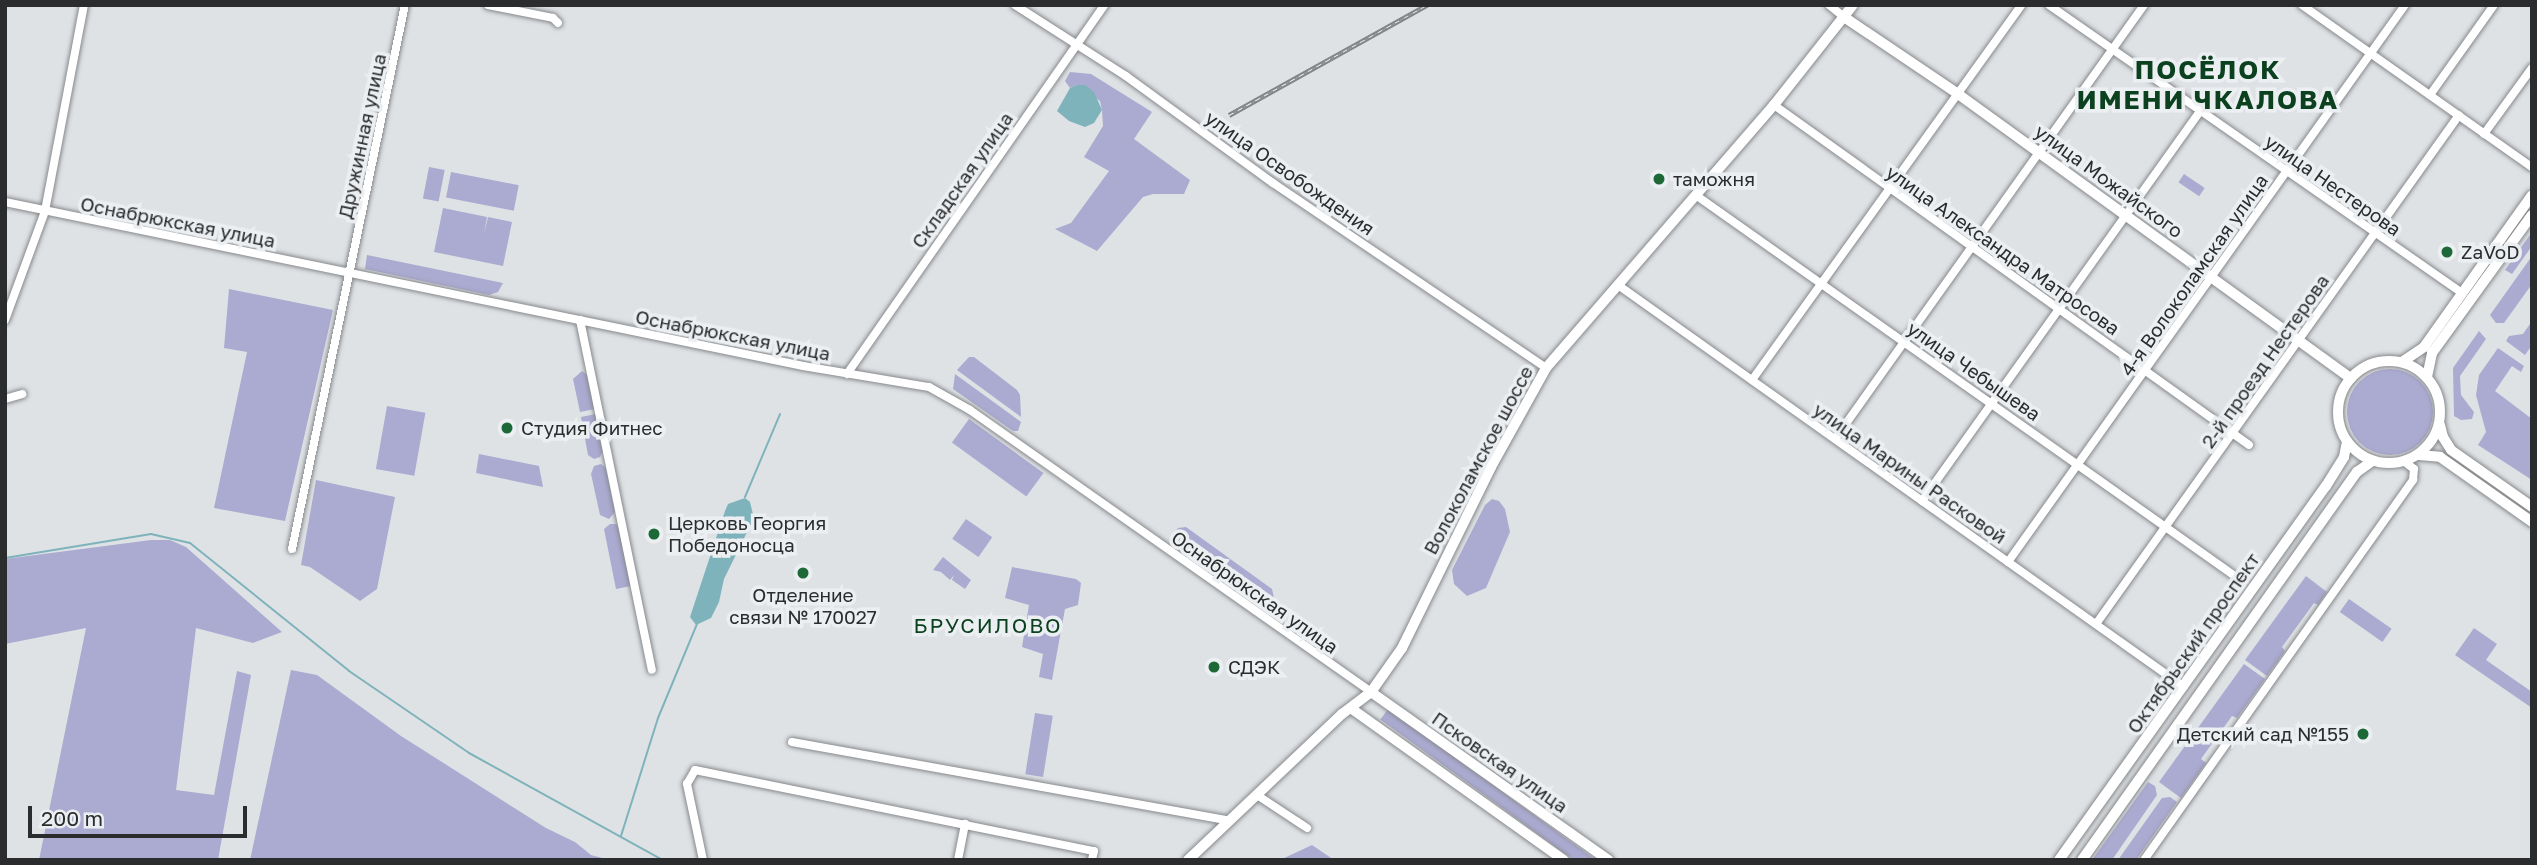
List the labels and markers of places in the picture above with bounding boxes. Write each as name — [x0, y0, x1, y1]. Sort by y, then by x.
place label: таможня — [1673, 168, 1755, 190]
marker: таможня — [1651, 171, 1667, 187]
place label: ZaVoD — [2461, 241, 2519, 263]
marker: ZaVoD — [2439, 244, 2455, 260]
place label: Студия Фитнес — [521, 417, 663, 439]
marker: Студия Фитнес — [499, 420, 515, 436]
place label: Церковь Георгия Победоносца — [668, 512, 826, 556]
marker: Церковь Георгия Победоносца — [646, 526, 662, 542]
marker: Отделение связи № 170027 — [795, 565, 811, 581]
place label: Отделение связи № 170027 — [729, 584, 877, 628]
place label: СДЭК — [1228, 656, 1280, 678]
marker: СДЭК — [1206, 659, 1222, 675]
place label: Детский сад №155 — [2177, 723, 2349, 745]
marker: Детский сад №155 — [2355, 726, 2371, 742]

